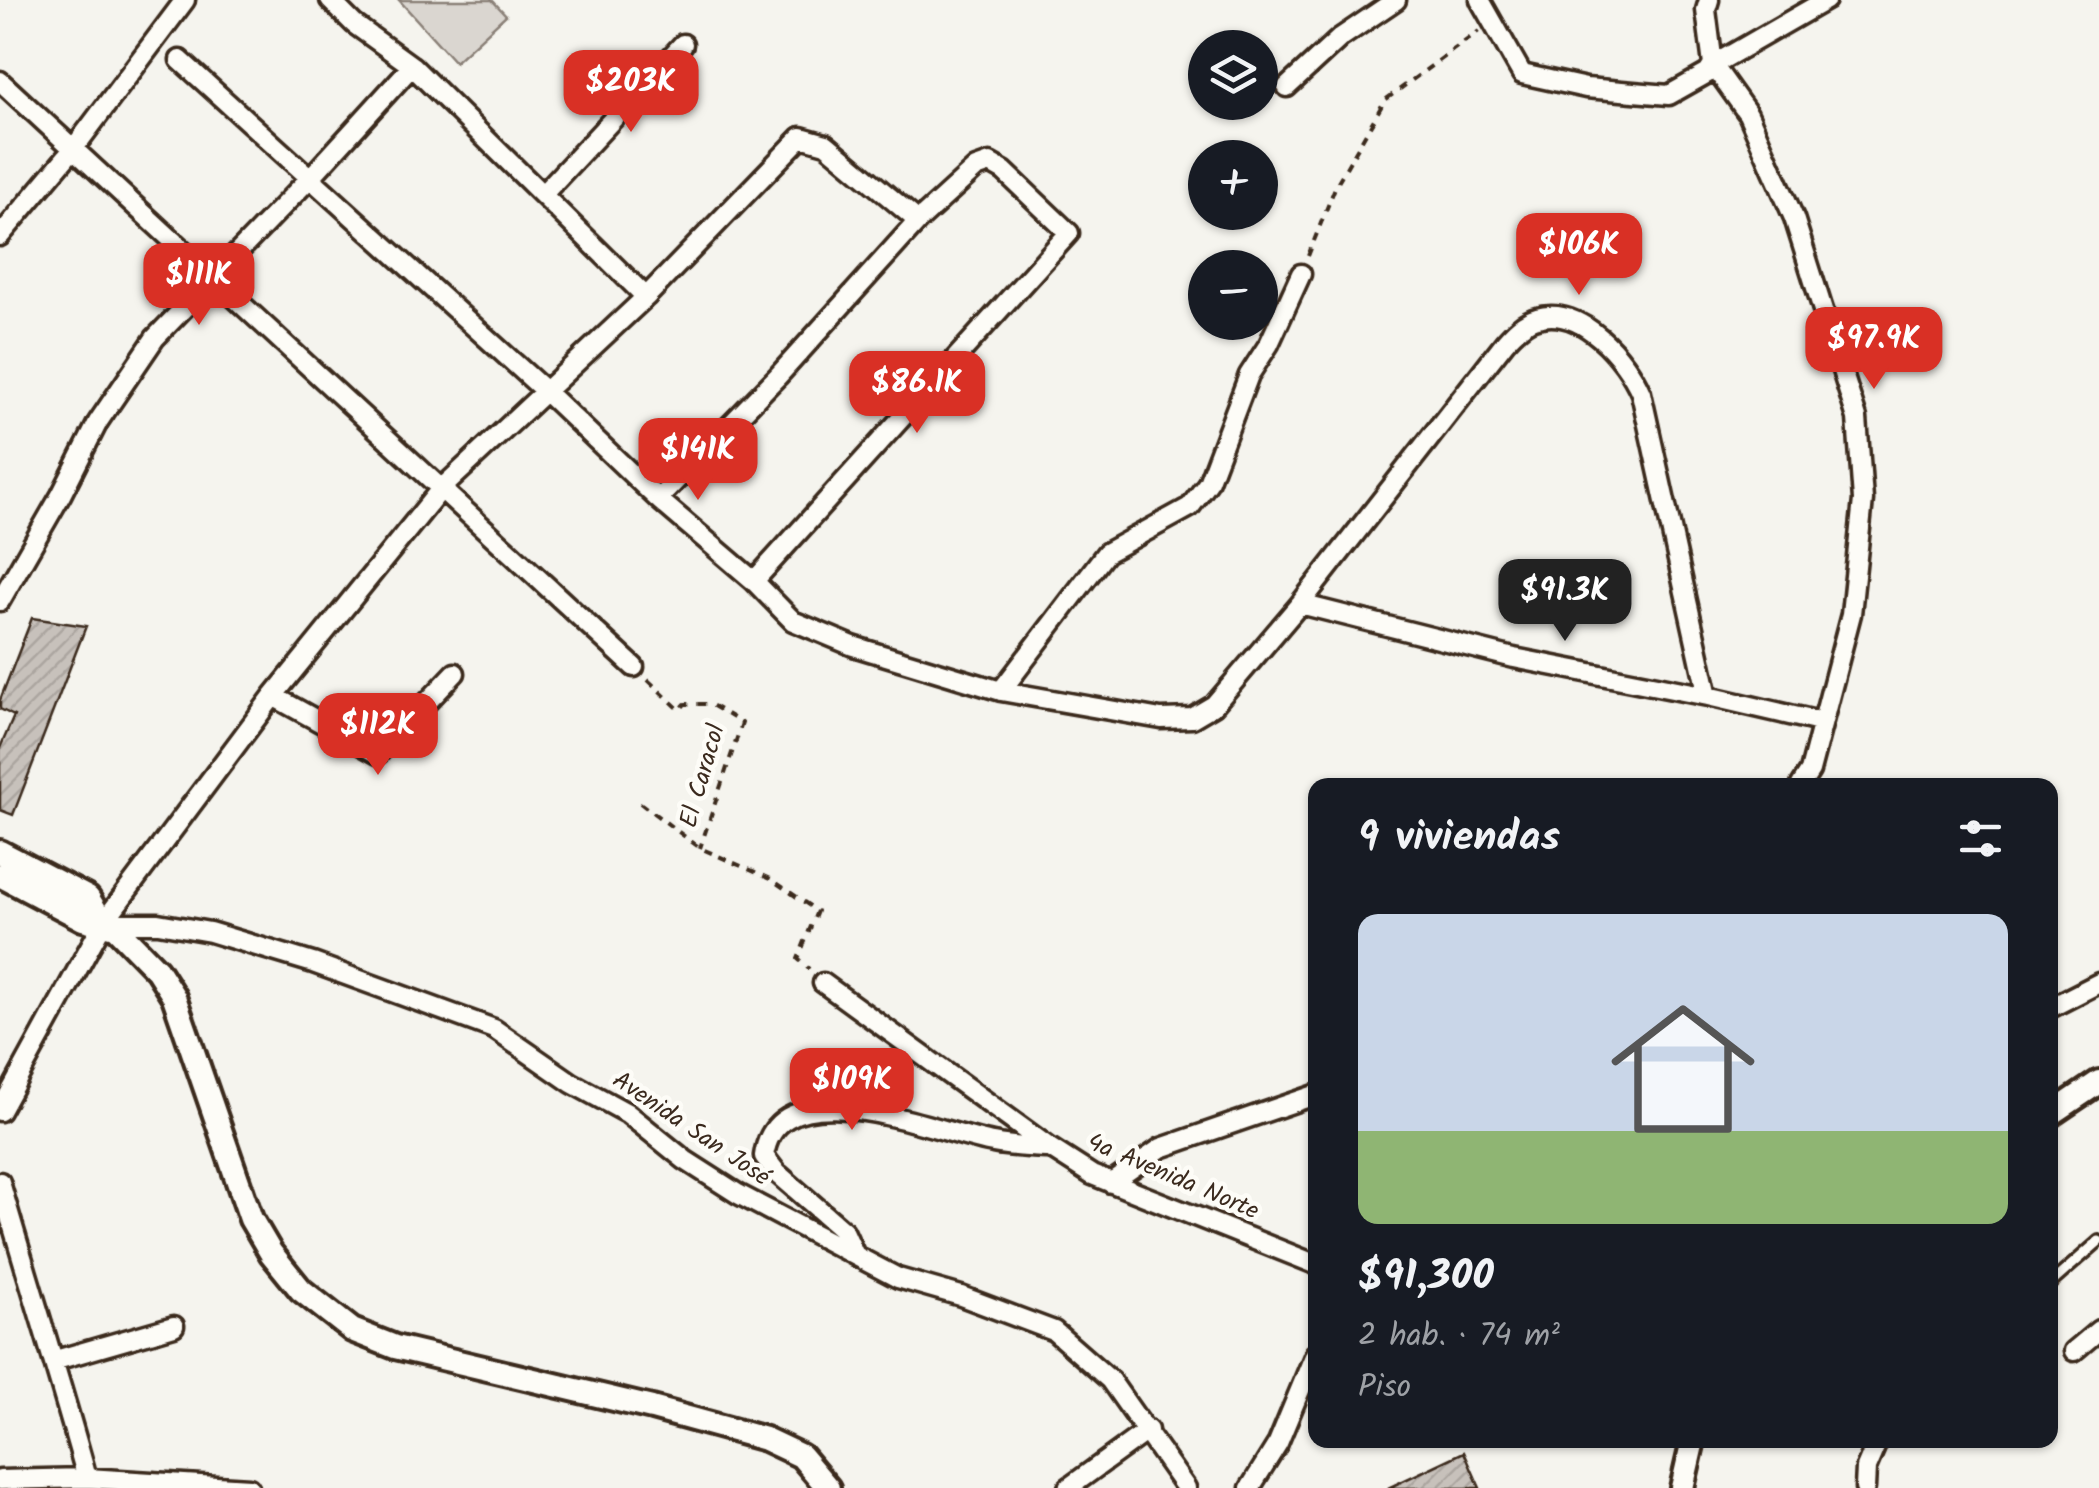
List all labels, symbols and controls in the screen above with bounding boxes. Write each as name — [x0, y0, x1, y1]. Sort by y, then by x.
map controls — [1188, 30, 1278, 340]
button: layers — [1188, 30, 1278, 120]
pin: $203K — [561, 50, 701, 135]
text: $203K — [586, 57, 676, 108]
button: + — [1188, 140, 1278, 230]
pin: $106K — [1509, 213, 1649, 298]
text: $106K — [1538, 220, 1620, 271]
pin: $111K — [129, 243, 269, 328]
text: $111K — [165, 250, 233, 301]
button: − — [1188, 250, 1278, 340]
pin: $97.9K — [1793, 307, 1955, 392]
text: $97.9K — [1827, 314, 1921, 365]
pin: $86.1K — [836, 351, 998, 436]
text: $86.1K — [871, 358, 963, 409]
pin: $141K — [628, 418, 768, 503]
text: $141K — [661, 425, 735, 476]
pin: $91.3K — [1484, 559, 1646, 644]
text: $91.3K — [1520, 566, 1610, 617]
pin: $112K — [308, 693, 448, 778]
text: $112K — [340, 700, 416, 751]
street label: El Caracol — [669, 720, 737, 832]
text: 9 viviendas — [1358, 805, 1560, 872]
icon: filters — [1953, 811, 2008, 866]
icon: home — [1593, 979, 1773, 1159]
pin: $109K — [782, 1048, 922, 1133]
text: $109K — [812, 1055, 892, 1106]
street label: Avenida San José — [604, 1061, 779, 1197]
street label: 4a Avenida Norte — [1081, 1123, 1265, 1231]
text: $91,300 — [1358, 1244, 1494, 1311]
text: 2 hab. · 74 m² — [1358, 1311, 1560, 1362]
text: Piso — [1358, 1362, 1411, 1413]

